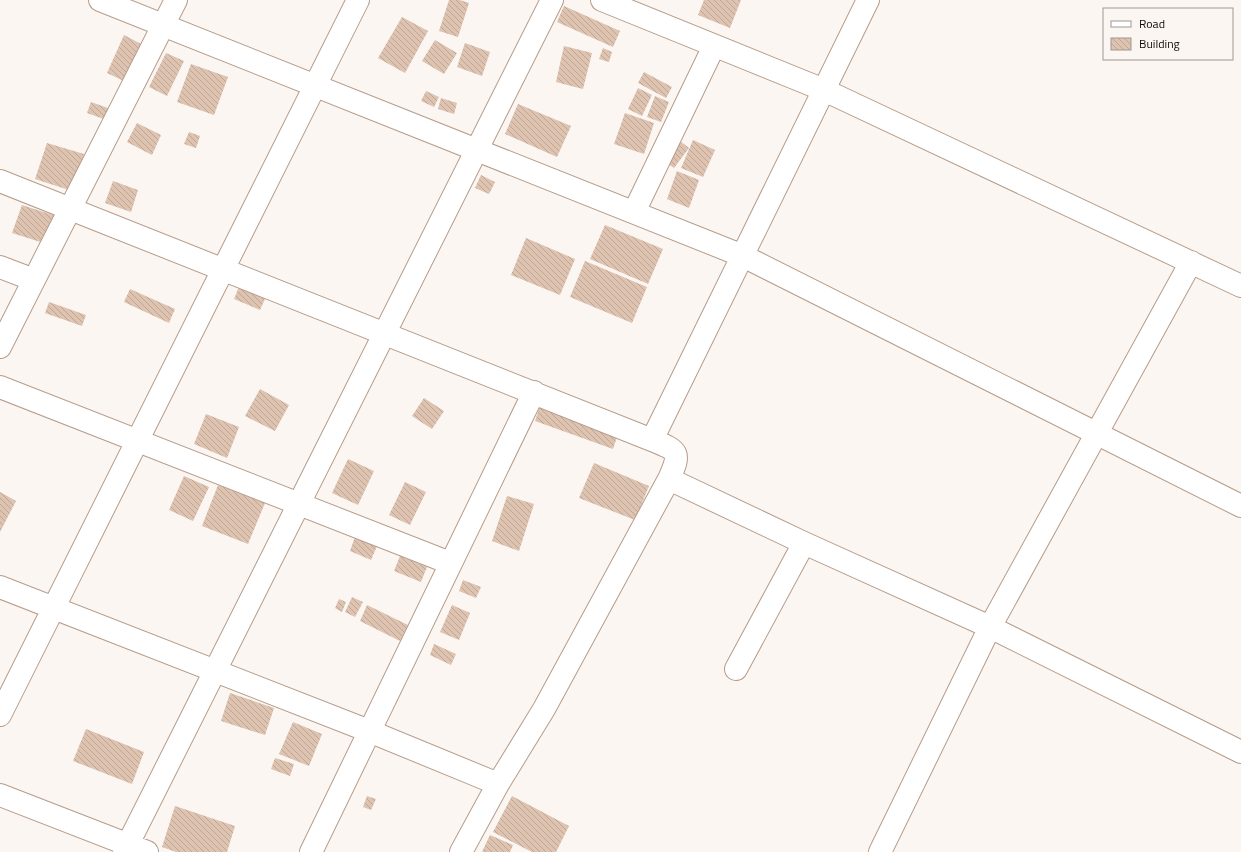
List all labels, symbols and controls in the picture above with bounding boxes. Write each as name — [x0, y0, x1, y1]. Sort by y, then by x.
legend — [1103, 8, 1233, 60]
text: Road — [1139, 14, 1165, 33]
text: Building — [1139, 34, 1180, 53]

